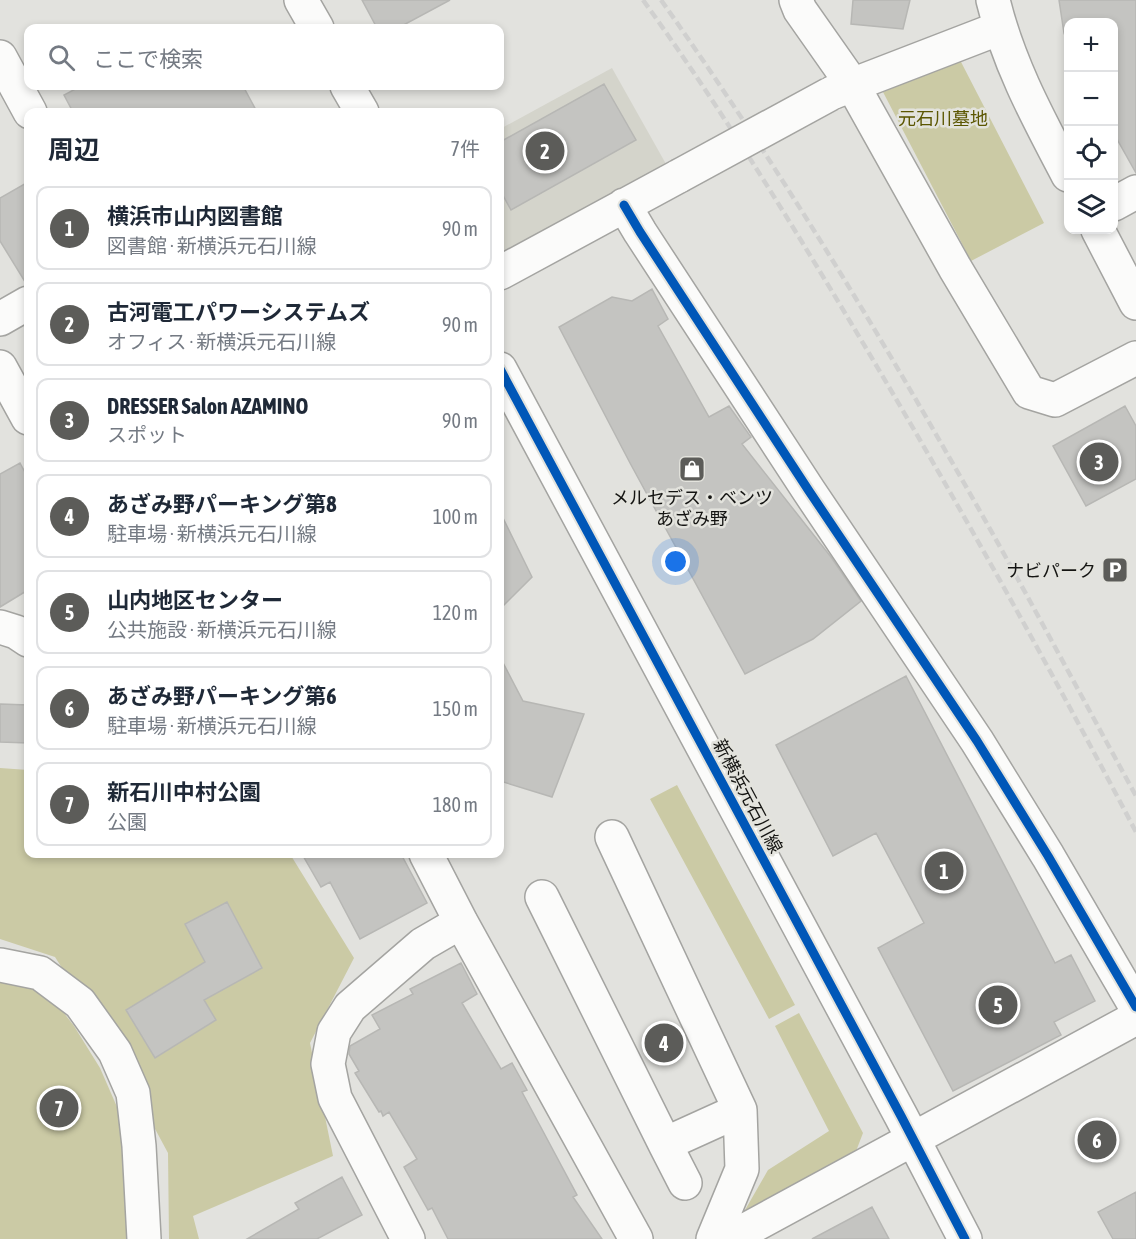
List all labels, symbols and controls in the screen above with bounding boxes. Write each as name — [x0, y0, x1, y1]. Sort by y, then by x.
map controls — [1064, 18, 1118, 234]
button: + — [1064, 18, 1118, 72]
search box — [24, 24, 504, 90]
icon: search — [45, 41, 78, 74]
text: ここで検索 — [93, 46, 203, 72]
button: − — [1064, 72, 1118, 126]
park label: 元石川墓地 — [898, 108, 988, 129]
button: locate — [1064, 126, 1118, 180]
pin: 2 — [526, 128, 564, 174]
text: 周辺 — [48, 135, 100, 165]
text: 7件 — [451, 137, 480, 160]
button: layers — [1064, 180, 1118, 234]
text: 横浜市山内図書館 — [107, 203, 283, 229]
text: 1 — [65, 217, 74, 240]
text: 90 m — [442, 217, 478, 240]
text: 図書館 · 新横浜元石川線 — [107, 234, 317, 257]
text: 古河電工パワーシステムズ — [107, 299, 370, 325]
text: 2 — [65, 313, 74, 336]
text: 90 m — [442, 313, 478, 336]
text: オフィス · 新横浜元石川線 — [107, 330, 336, 353]
text: DRESSER Salon AZAMINO — [107, 393, 308, 419]
text: 3 — [65, 409, 74, 432]
text: 90 m — [442, 409, 478, 432]
text: スポット — [107, 423, 187, 446]
pin: 3 — [1080, 440, 1118, 484]
shop icon: メルセデス・ベンツ あざみ野 — [677, 454, 707, 484]
place label: メルセデス・ベンツ あざみ野 — [611, 487, 773, 529]
text: あざみ野パーキング第8 — [107, 491, 337, 517]
text: 4 — [65, 505, 74, 528]
text: 100 m — [433, 505, 478, 528]
text: 駐車場 · 新横浜元石川線 — [107, 522, 317, 545]
your location — [661, 547, 690, 576]
parking icon: ナビパーク — [1100, 555, 1130, 585]
place label: ナビパーク — [1006, 560, 1096, 581]
text: 山内地区センター — [107, 587, 283, 613]
text: 5 — [65, 601, 74, 624]
text: 120 m — [433, 601, 478, 624]
text: 公共施設 · 新横浜元石川線 — [107, 618, 337, 641]
text: あざみ野パーキング第6 — [107, 683, 337, 709]
text: 6 — [65, 697, 74, 720]
text: 150 m — [433, 697, 478, 720]
text: 駐車場 · 新横浜元石川線 — [107, 714, 317, 737]
street label: 新横浜元石川線 — [709, 735, 787, 857]
text: 新石川中村公園 — [107, 779, 261, 805]
text: 7 — [65, 793, 74, 816]
text: 180 m — [433, 793, 478, 816]
text: 公園 — [107, 810, 147, 833]
pin: 1 — [924, 848, 964, 894]
pin: 5 — [978, 982, 1018, 1028]
pin: 4 — [644, 1020, 684, 1066]
pin: 7 — [40, 1086, 78, 1130]
pin: 6 — [1078, 1118, 1116, 1162]

